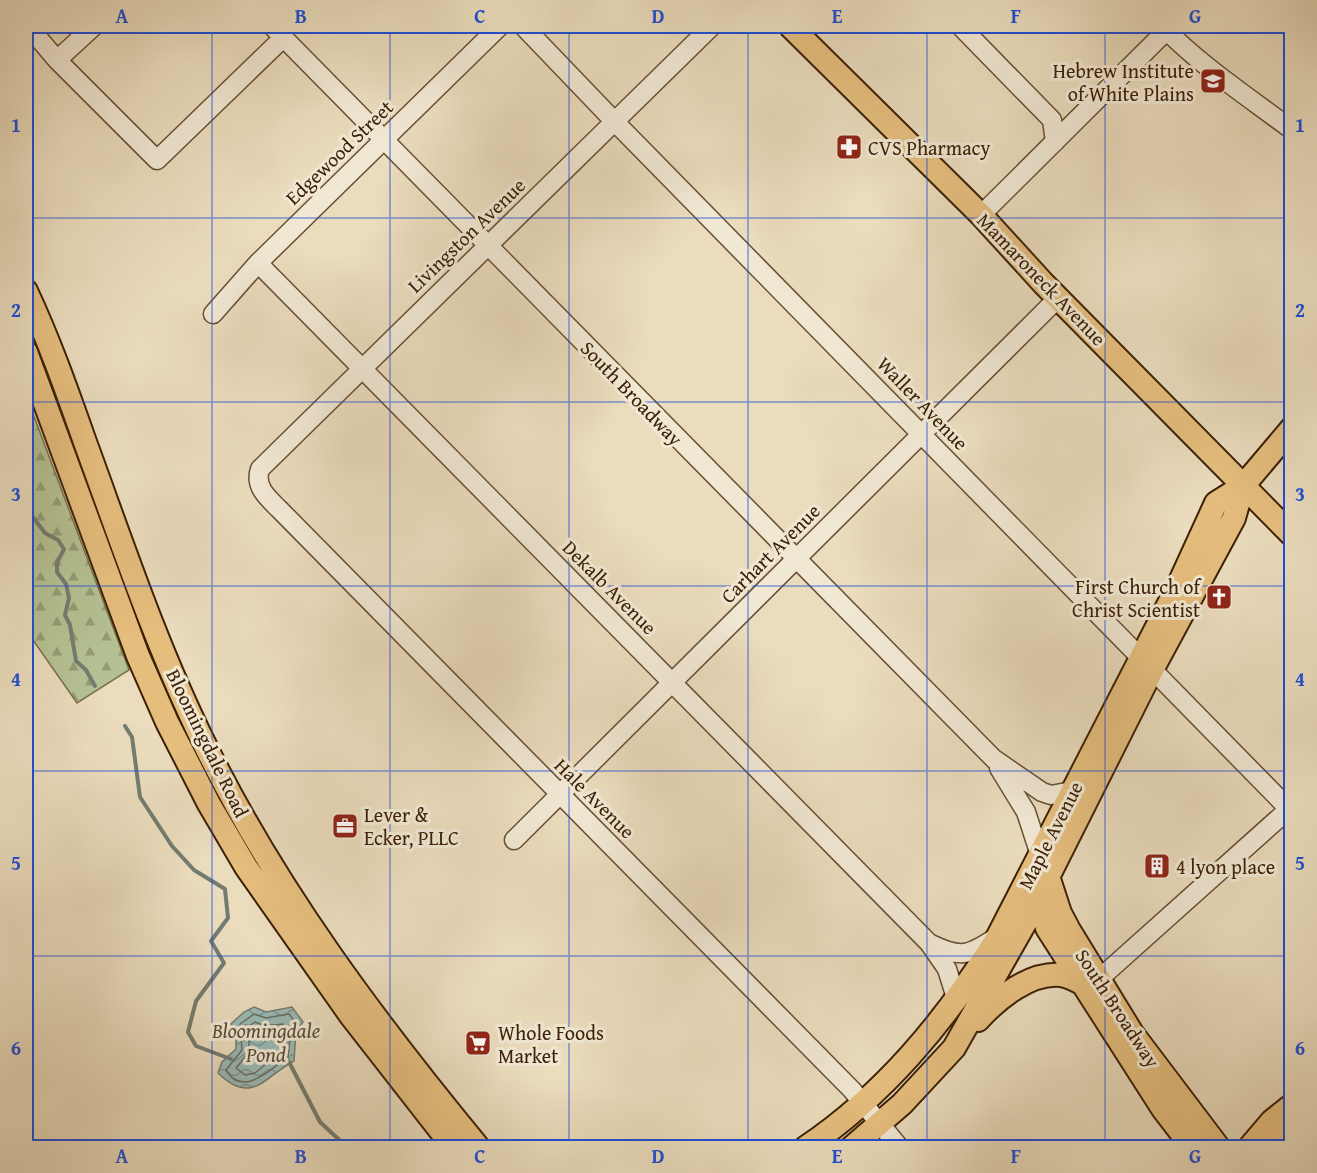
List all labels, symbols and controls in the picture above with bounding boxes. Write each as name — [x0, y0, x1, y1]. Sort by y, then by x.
text: A — [116, 1, 129, 30]
text: B — [295, 1, 307, 30]
text: C — [474, 1, 486, 30]
text: D — [651, 1, 665, 30]
text: E — [832, 1, 843, 30]
text: F — [1011, 1, 1021, 30]
text: G — [1189, 1, 1201, 30]
place label: Hebrew Institute of White Plains — [1053, 56, 1194, 108]
school or university icon: Hebrew Institute of White Plains — [1198, 66, 1228, 96]
street label: Edgewood Street — [279, 93, 399, 211]
text: 1 — [11, 110, 21, 139]
text: 1 — [1295, 110, 1305, 139]
pharmacy icon: CVS Pharmacy — [834, 132, 864, 162]
place label: CVS Pharmacy — [868, 133, 990, 162]
street label: Livingston Avenue — [400, 171, 532, 299]
street label: Mamaroneck Avenue — [971, 206, 1113, 352]
text: 2 — [11, 295, 21, 324]
text: 2 — [1295, 295, 1305, 324]
street label: South Broadway — [574, 334, 690, 452]
street label: Waller Avenue — [871, 350, 975, 456]
text: 3 — [11, 479, 21, 508]
text: 3 — [1295, 479, 1305, 508]
street label: Carhart Avenue — [714, 497, 826, 609]
street label: Dekalb Avenue — [556, 533, 664, 641]
place label: First Church of Christ Scientist — [1072, 572, 1203, 624]
church icon: First Church of Christ Scientist — [1204, 582, 1234, 612]
text: 4 — [11, 664, 21, 693]
street label: Bloomingdale Road — [159, 664, 257, 822]
text: 4 — [1295, 664, 1305, 693]
street label: Hale Avenue — [548, 751, 642, 845]
street label: Maple Avenue — [1010, 776, 1090, 894]
place label: Lever & Ecker, PLLC — [364, 800, 459, 852]
office icon: Lever & Ecker, PLLC — [330, 811, 360, 841]
text: 5 — [11, 848, 21, 877]
text: 5 — [1295, 848, 1305, 877]
building icon: 4 lyon place — [1142, 851, 1172, 881]
place label: 4 lyon place — [1176, 852, 1275, 881]
street label: South Broadway — [1069, 943, 1167, 1073]
water label: Bloomingdale Pond — [211, 1015, 320, 1070]
place label: Whole Foods Market — [498, 1018, 604, 1070]
supermarket icon: Whole Foods Market — [463, 1028, 493, 1058]
text: 6 — [11, 1033, 21, 1062]
text: 6 — [1295, 1033, 1305, 1062]
text: A — [116, 1141, 129, 1170]
text: B — [295, 1141, 307, 1170]
text: C — [474, 1141, 486, 1170]
text: D — [651, 1141, 665, 1170]
text: E — [832, 1141, 843, 1170]
text: F — [1011, 1141, 1021, 1170]
text: G — [1189, 1141, 1201, 1170]

